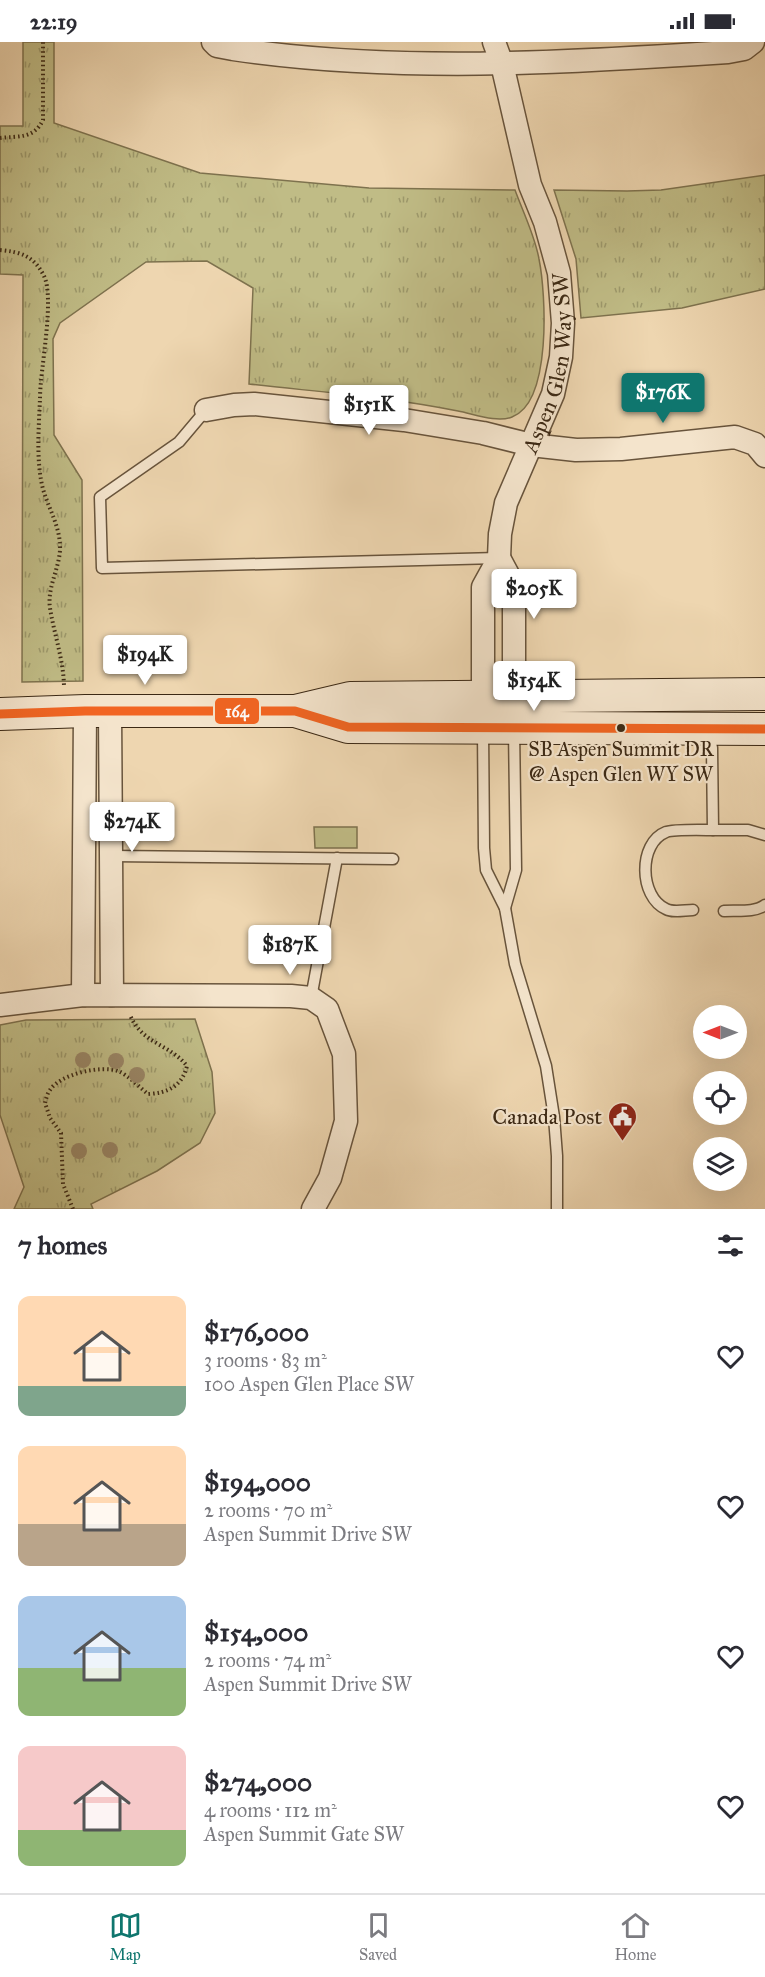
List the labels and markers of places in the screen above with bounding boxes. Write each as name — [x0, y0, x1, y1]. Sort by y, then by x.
pin: $176K — [621, 373, 705, 424]
pin: $151K — [327, 385, 411, 436]
pin: $205K — [492, 569, 576, 620]
pin: $194K — [103, 635, 187, 686]
pin: $154K — [492, 661, 576, 712]
marker: SB Aspen Summit DR @ Aspen Glen WY SW — [615, 722, 627, 734]
place label: SB Aspen Summit DR @ Aspen Glen WY SW — [528, 737, 715, 786]
pin: $274K — [90, 802, 174, 853]
pin: $187K — [248, 925, 332, 976]
public building icon: Canada Post — [607, 1100, 639, 1142]
place label: Canada Post — [492, 1103, 602, 1130]

